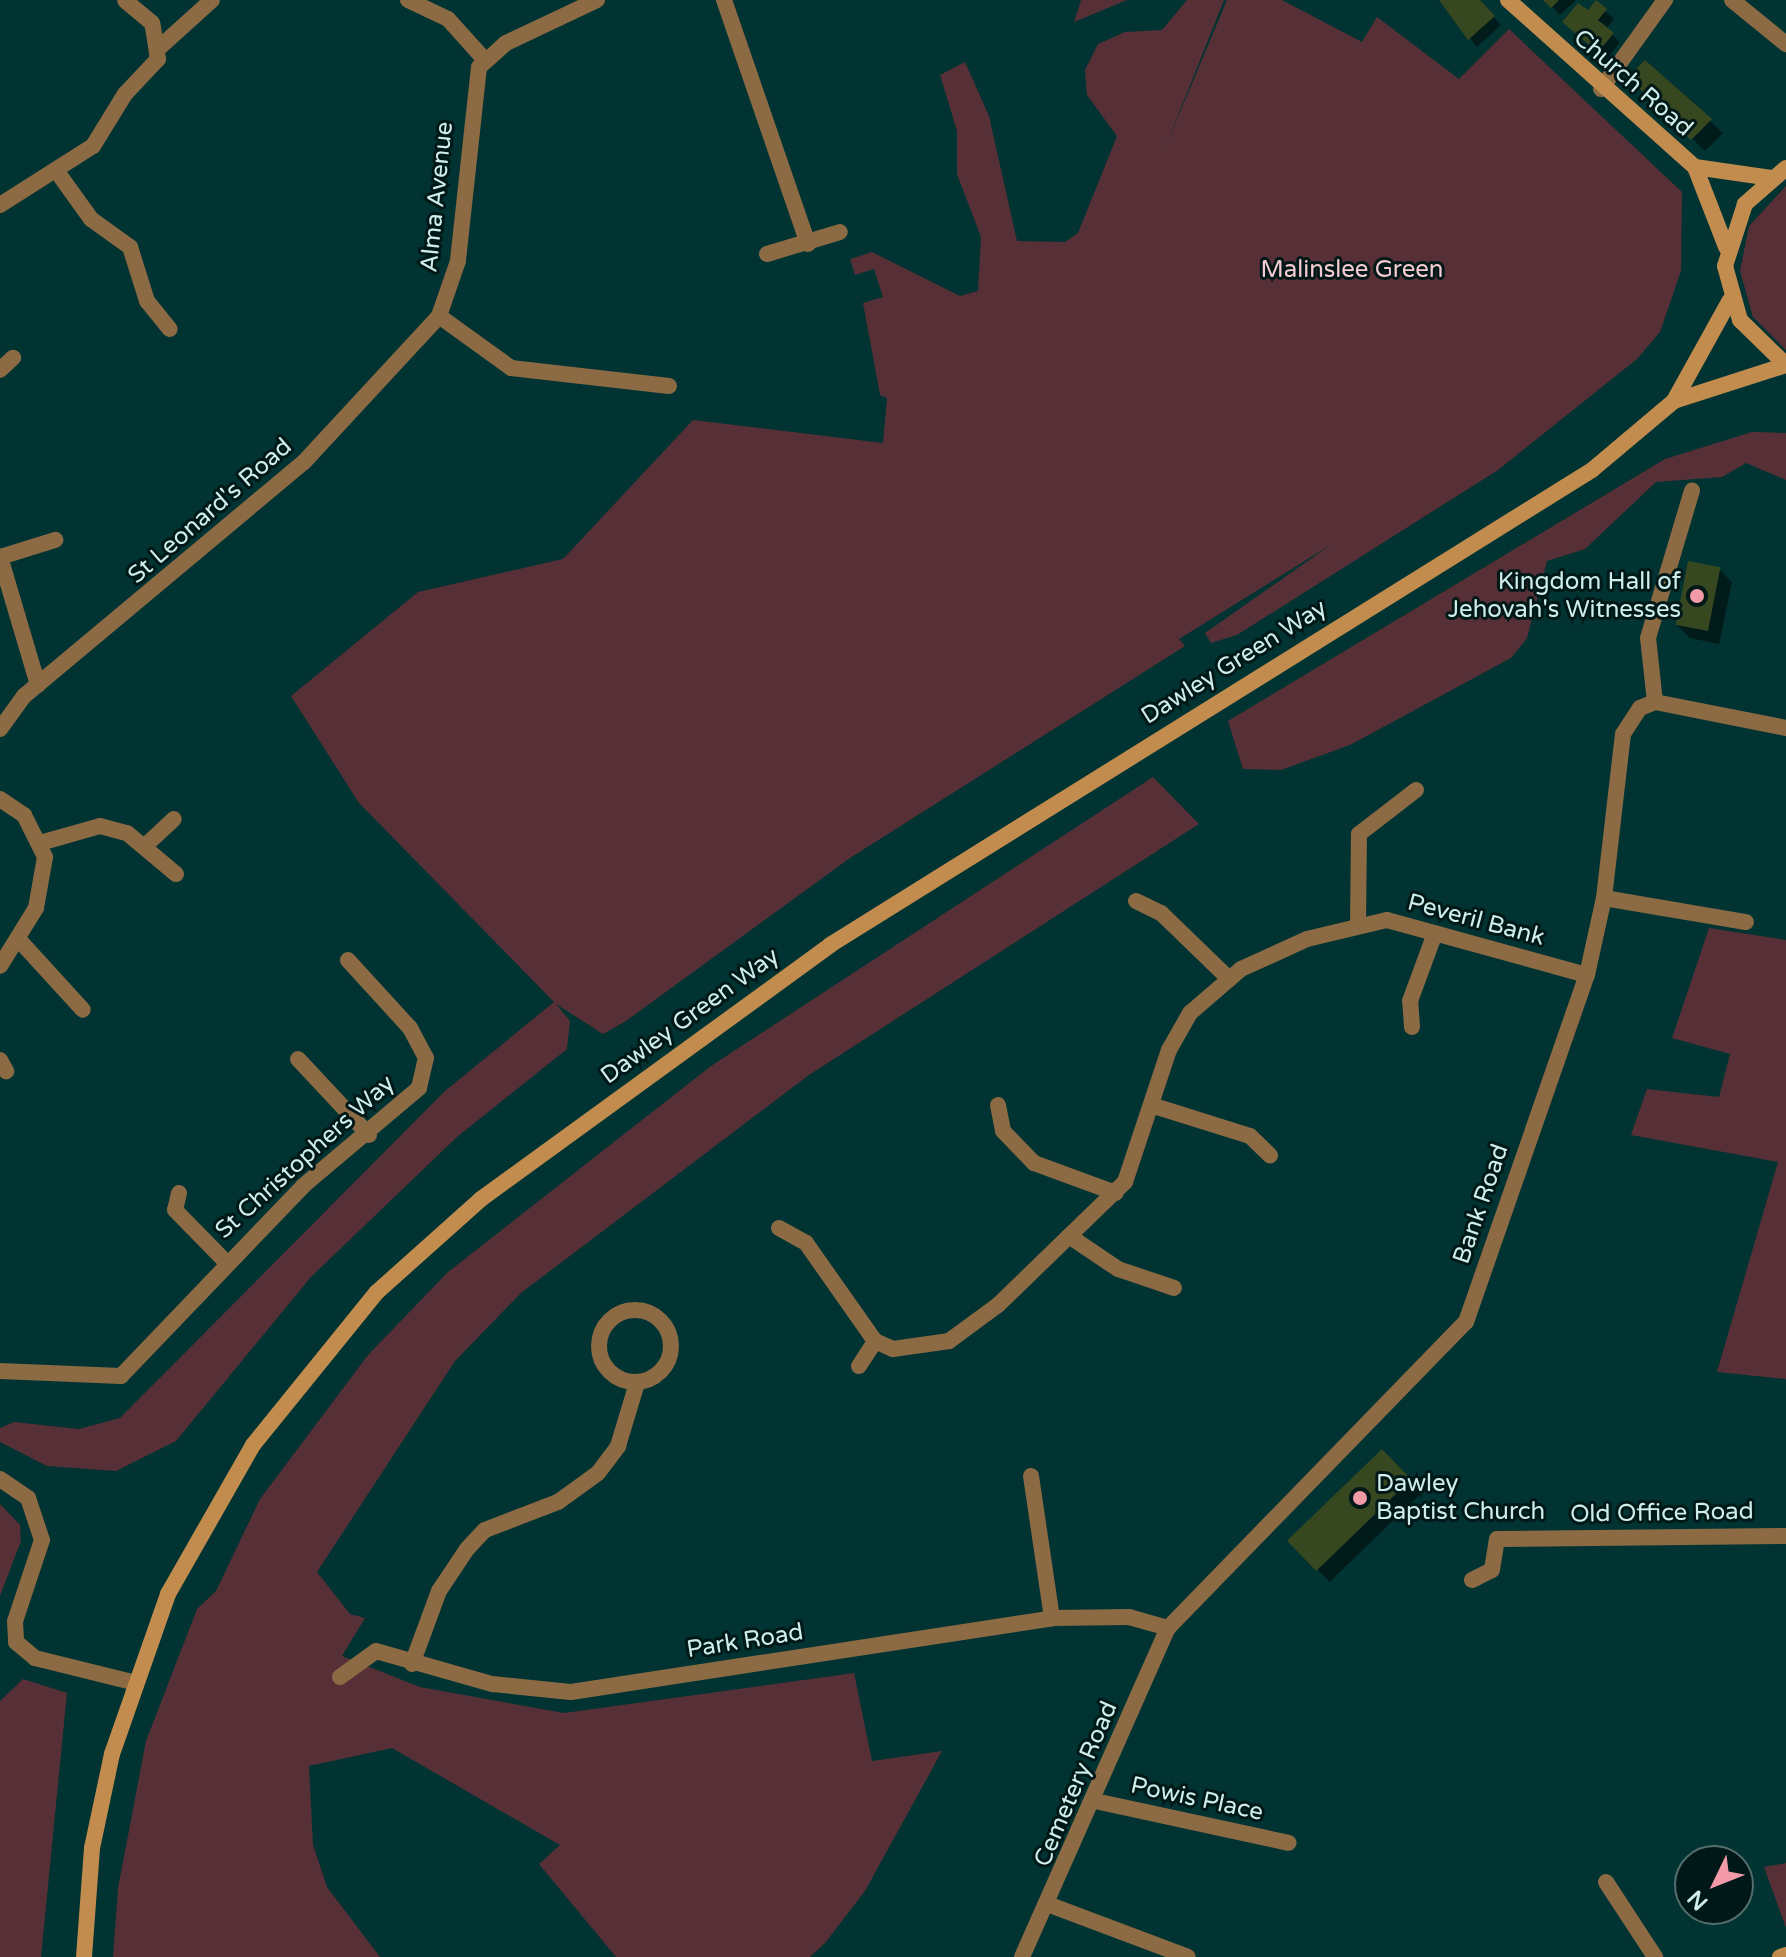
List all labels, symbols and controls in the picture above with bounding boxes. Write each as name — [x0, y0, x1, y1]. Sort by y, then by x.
street label: Church Road — [1567, 23, 1699, 143]
street label: Alma Avenue — [415, 120, 459, 274]
park label: Malinslee Green — [1261, 256, 1443, 284]
street label: St Leonard's Road — [122, 432, 298, 590]
place label: Kingdom Hall of Jehovah's Witnesses — [1448, 568, 1681, 624]
marker: Kingdom Hall of Jehovah's Witnesses — [1688, 587, 1706, 605]
street label: Dawley Green Way — [1136, 593, 1332, 731]
street label: Peveril Bank — [1404, 888, 1548, 952]
street label: Dawley Green Way — [595, 942, 785, 1090]
street label: St Christophers Way — [210, 1069, 400, 1245]
street label: Bank Road — [1447, 1141, 1515, 1267]
place label: Dawley Baptist Church — [1376, 1470, 1545, 1526]
marker: Dawley Baptist Church — [1351, 1489, 1369, 1507]
street label: Old Office Road — [1570, 1497, 1754, 1529]
street label: Park Road — [685, 1618, 805, 1664]
street label: Cemetery Road — [1028, 1697, 1124, 1871]
street label: Powis Place — [1128, 1771, 1266, 1827]
north arrow — [1674, 1845, 1754, 1925]
text: N — [1682, 1885, 1713, 1915]

